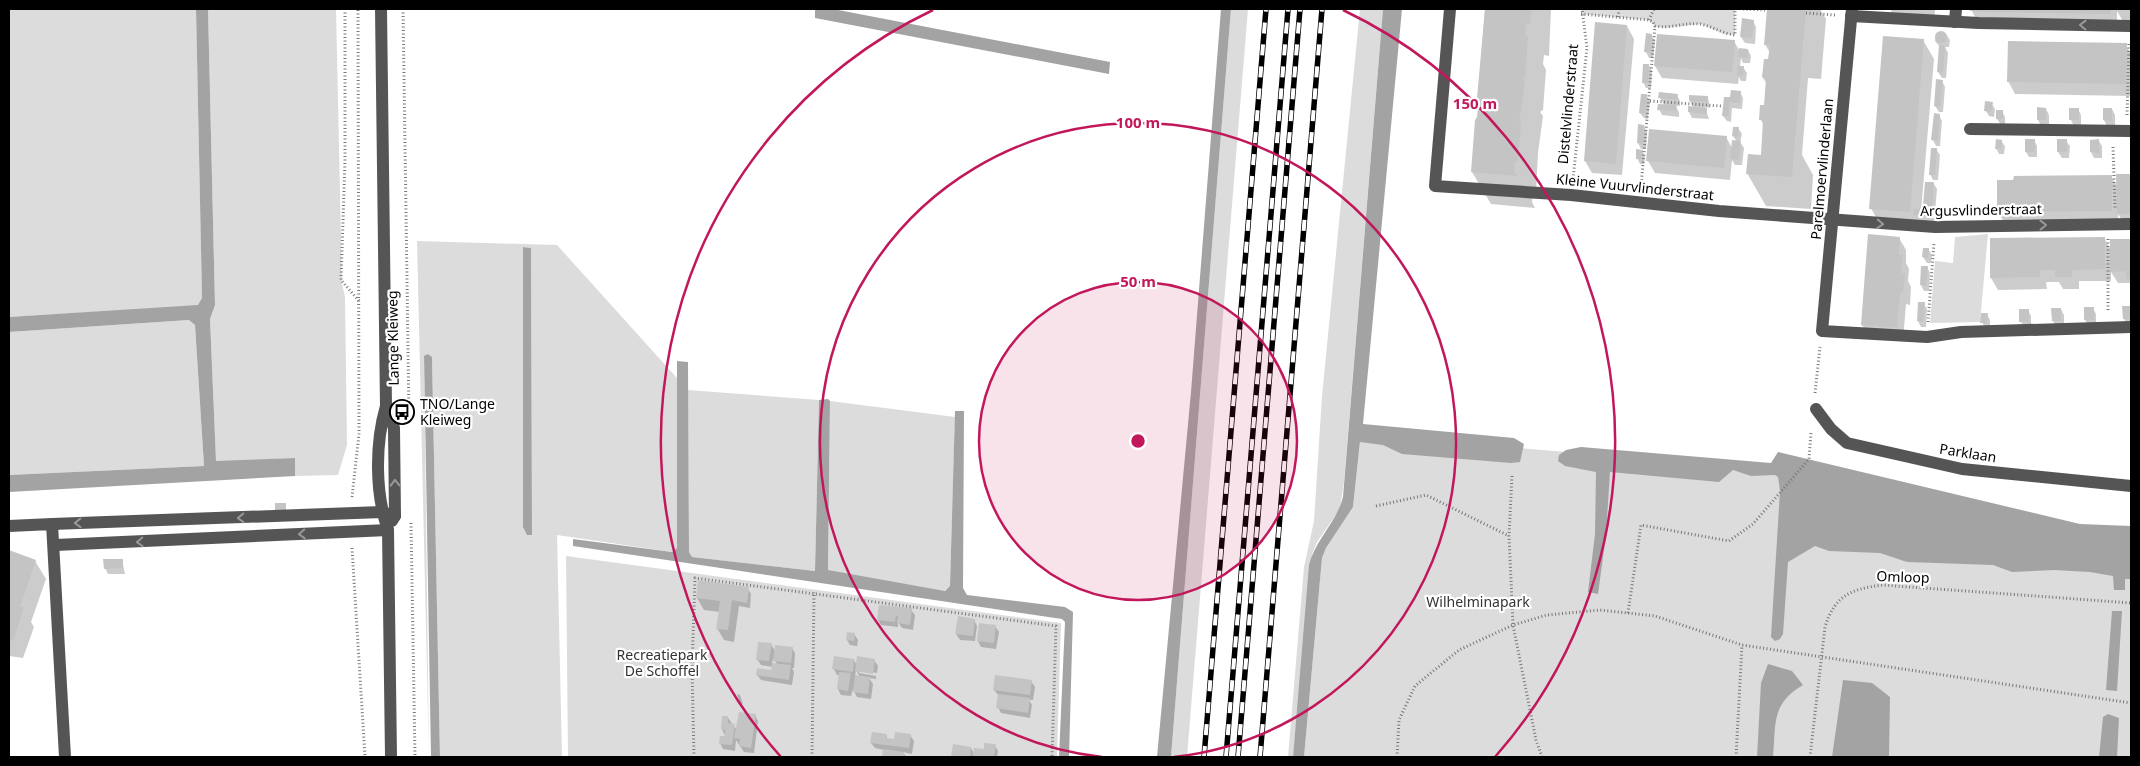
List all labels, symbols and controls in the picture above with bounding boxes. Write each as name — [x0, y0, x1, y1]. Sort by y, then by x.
one-way arrow — [2078, 20, 2086, 30]
street label: Distelvlinderstraat — [1553, 43, 1582, 165]
text: 150 m — [1453, 93, 1497, 113]
street label: Parelmoervlinderlaan — [1806, 97, 1837, 240]
text: 100 m — [1116, 112, 1160, 132]
street label: Kleine Vuurvlinderstraat — [1555, 169, 1715, 204]
street label: Argusvlinderstraat — [1920, 199, 2042, 220]
one-way arrow — [1877, 218, 1885, 229]
one-way arrow — [2040, 220, 2047, 230]
text: 50 m — [1120, 271, 1156, 291]
street label: Lange Kleiweg — [382, 290, 403, 386]
place label: TNO/Lange Kleiweg — [420, 394, 495, 429]
bus stop icon: TNO/Lange Kleiweg — [389, 399, 415, 425]
centre of rings — [1129, 432, 1147, 450]
street label: Parklaan — [1938, 439, 1998, 466]
one-way arrow — [390, 479, 400, 487]
one-way arrow — [236, 513, 244, 523]
one-way arrow — [74, 518, 82, 528]
one-way arrow — [298, 529, 306, 540]
one-way arrow — [136, 536, 144, 547]
street label: Omloop — [1876, 566, 1930, 587]
park label: Wilhelminapark — [1426, 592, 1530, 611]
park label: Recreatiepark De Schoffel — [617, 645, 708, 680]

